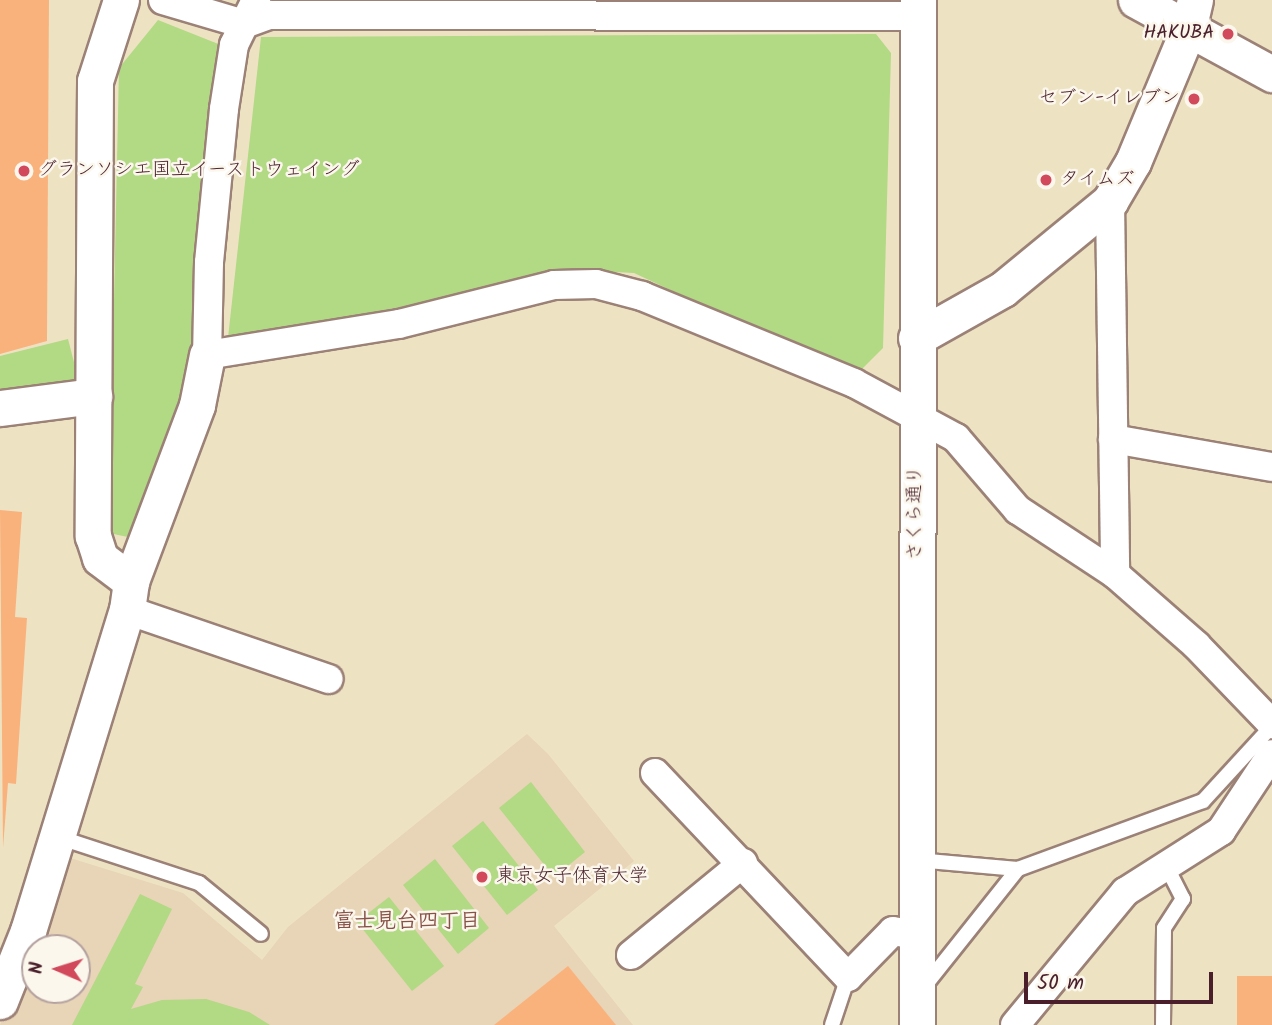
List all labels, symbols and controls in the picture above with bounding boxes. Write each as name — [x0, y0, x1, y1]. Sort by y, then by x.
place label: HAKUBA — [1143, 23, 1214, 45]
marker: HAKUBA — [1220, 26, 1236, 42]
place label: セブン-イレブン — [1038, 88, 1180, 110]
marker: セブン-イレブン — [1186, 91, 1202, 107]
place label: グランソシエ国立イーストウェイング — [38, 160, 359, 182]
marker: グランソシエ国立イーストウェイング — [16, 163, 32, 179]
place label: タイムズ — [1060, 169, 1136, 191]
marker: タイムズ — [1038, 172, 1054, 188]
street label: さくら通り — [905, 466, 927, 560]
place label: 東京女子体育大学 — [496, 866, 648, 888]
marker: 東京女子体育大学 — [474, 869, 490, 885]
district label: 富士見台四丁目 — [334, 909, 480, 935]
north arrow — [21, 934, 91, 1004]
scale bar — [1027, 958, 1216, 1002]
text: N — [22, 961, 52, 975]
text: 50 m — [1037, 967, 1084, 1000]

